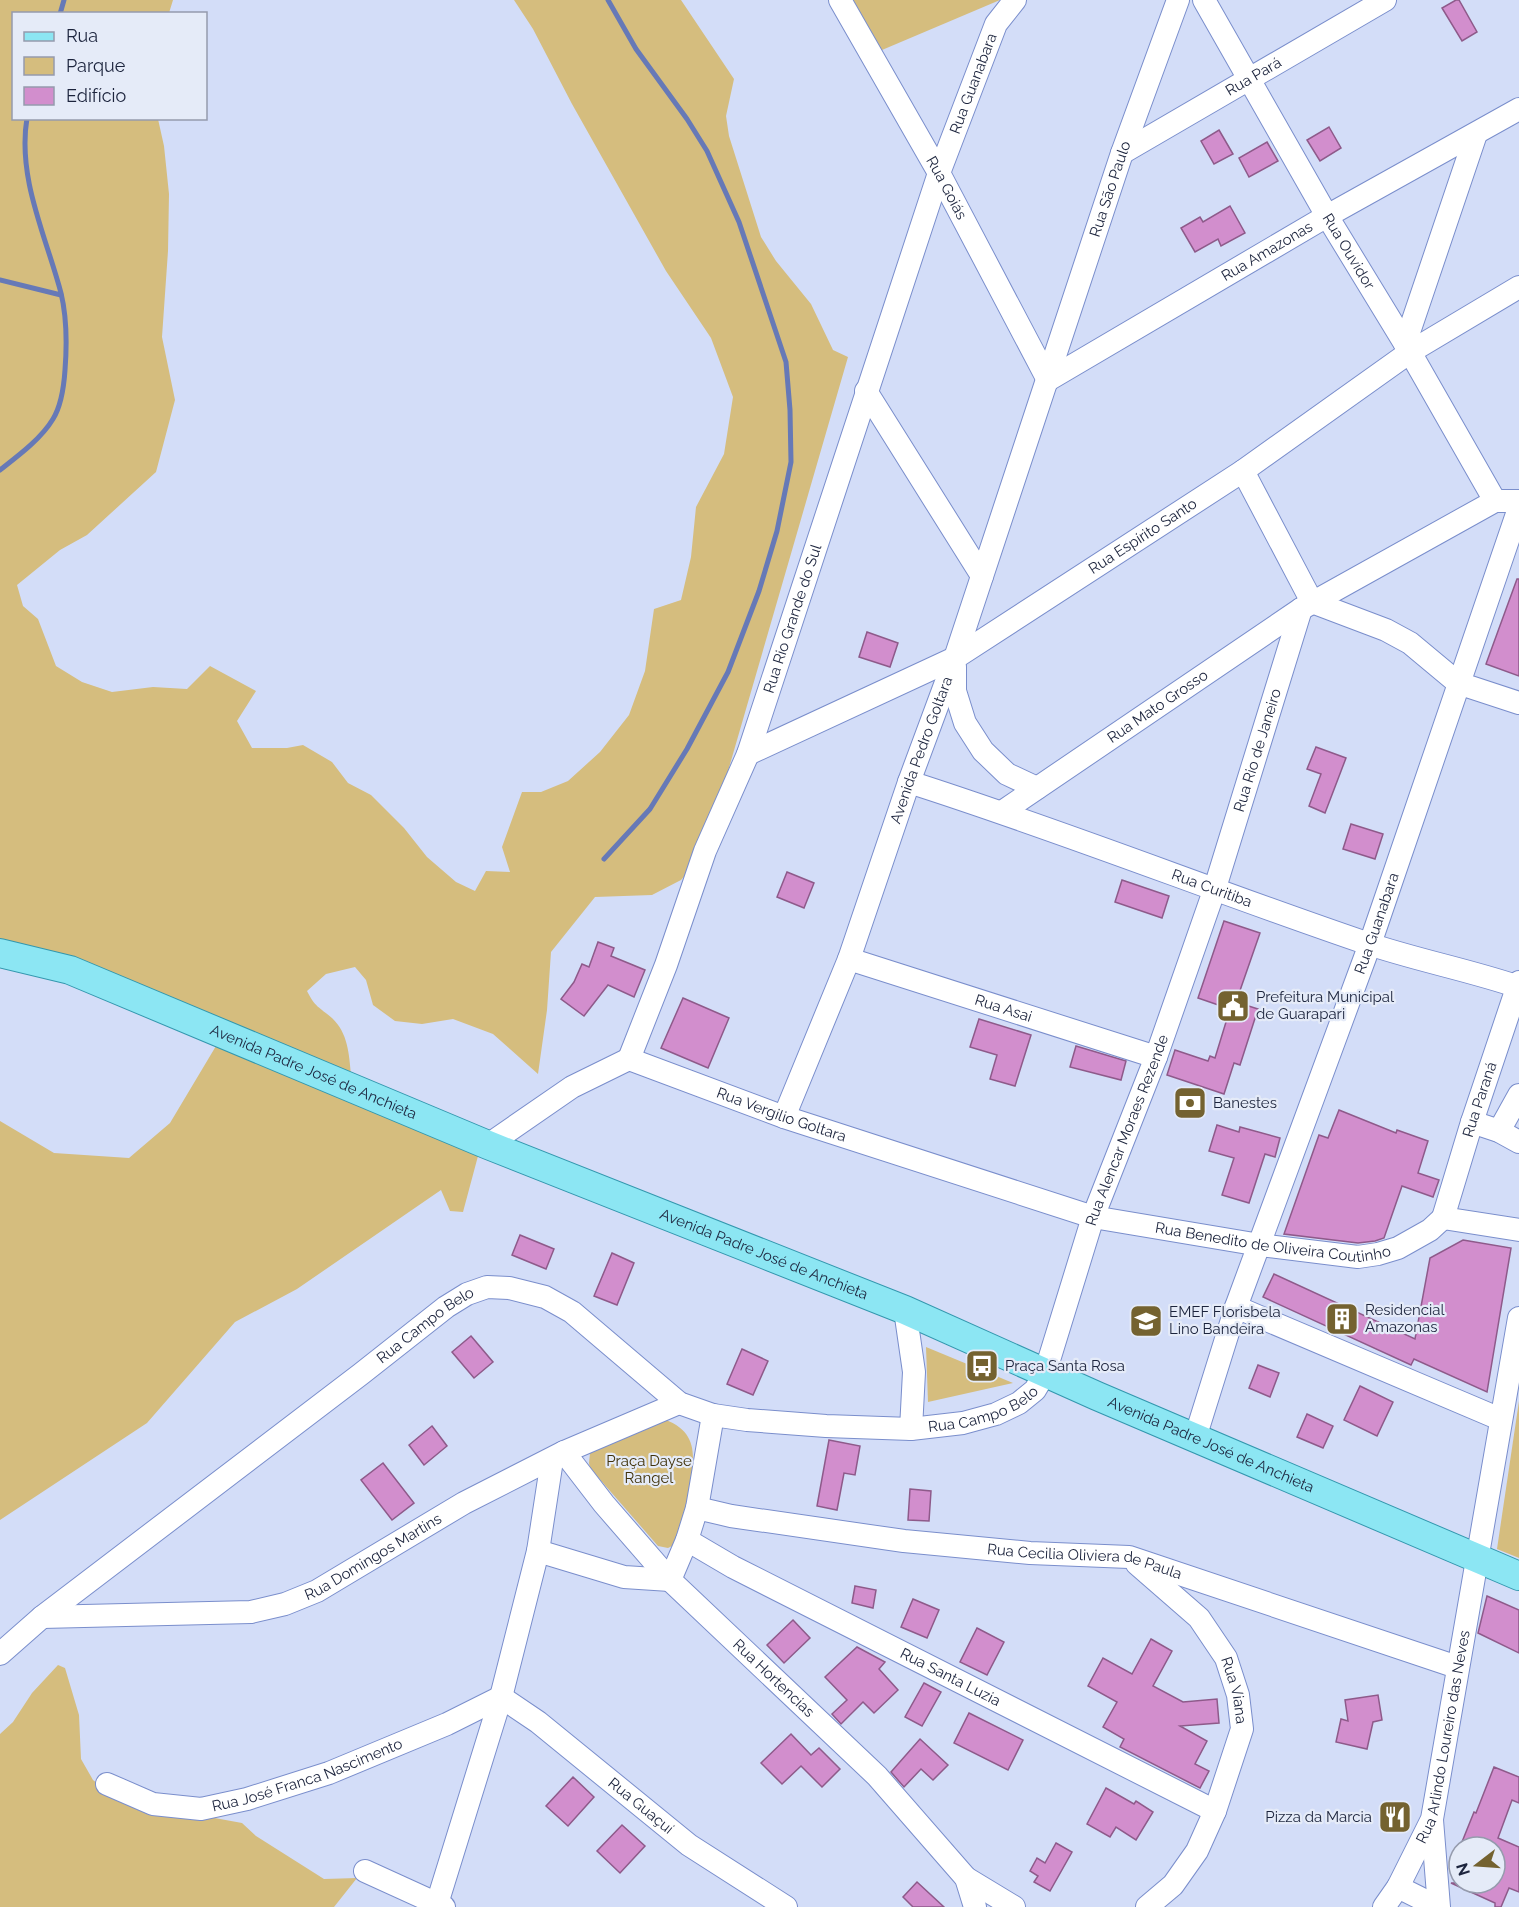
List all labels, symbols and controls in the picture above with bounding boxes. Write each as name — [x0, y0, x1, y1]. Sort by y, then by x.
legend — [12, 12, 207, 120]
text: Rua — [66, 25, 98, 46]
street label: Rua Guanabara — [946, 31, 1001, 136]
street label: Rua Pará — [1222, 53, 1284, 100]
text: Parque — [66, 55, 126, 76]
text: Edifício — [66, 85, 126, 106]
street label: Rua São Paulo — [1086, 138, 1135, 239]
street label: Rua Goiás — [922, 153, 971, 222]
street label: Rua Ouvidor — [1319, 210, 1379, 293]
street label: Rua Amazonas — [1218, 218, 1316, 285]
street label: Rua Espírito Santo — [1085, 494, 1200, 578]
street label: Rua Rio Grande do Sul — [760, 541, 826, 695]
street label: Rua Mato Grosso — [1104, 666, 1211, 747]
street label: Avenida Pedro Goltara — [887, 674, 956, 826]
street label: Rua Rio de Janeiro — [1230, 686, 1285, 814]
street label: Rua Curitiba — [1169, 865, 1254, 911]
street label: Rua Guanabara — [1351, 870, 1403, 977]
public building icon: Prefeitura Municipal de Guarapari — [1215, 988, 1251, 1024]
place label: Prefeitura Municipal de Guarapari — [1256, 988, 1395, 1023]
street label: Rua Asai — [973, 991, 1034, 1026]
street label: Avenida Padre José de Anchieta — [208, 1021, 419, 1123]
street label: Rua Alencar Moraes Rezende — [1082, 1032, 1172, 1228]
street label: Rua Paraná — [1459, 1059, 1501, 1139]
street label: Rua Vergilio Goltara — [714, 1084, 849, 1146]
bank icon: Banestes — [1172, 1085, 1208, 1121]
place label: Banestes — [1213, 1094, 1277, 1112]
street label: Avenida Padre José de Anchieta — [657, 1205, 871, 1303]
street label: Rua Benedito de Oliveira Coutinho — [1154, 1219, 1393, 1266]
street label: Rua Campo Belo — [373, 1283, 476, 1367]
building icon: Residencial Amazonas — [1324, 1301, 1360, 1337]
place label: Residencial Amazonas — [1365, 1301, 1445, 1336]
school or university icon: EMEF Florisbela Lino Bandeira — [1128, 1303, 1164, 1339]
place label: EMEF Florisbela Lino Bandeira — [1169, 1303, 1281, 1338]
bus stop icon: Praça Santa Rosa — [964, 1348, 1000, 1384]
place label: Praça Santa Rosa — [1005, 1357, 1125, 1375]
street label: Rua Campo Belo — [927, 1382, 1042, 1436]
street label: Avenida Padre José de Anchieta — [1105, 1393, 1317, 1497]
park label: Praça Dayse Rangel — [606, 1452, 692, 1487]
street label: Rua Domingos Martins — [302, 1510, 445, 1604]
street label: Rua Cecilia Oliviera de Paula — [986, 1540, 1184, 1583]
street label: Rua Arlindo Loureiro das Neves — [1412, 1629, 1474, 1847]
street label: Rua Hortencias — [729, 1635, 818, 1721]
street label: Rua Santa Luzia — [897, 1644, 1004, 1710]
street label: Rua Viana — [1217, 1654, 1250, 1725]
street label: Rua José Franca Nascimento — [210, 1734, 405, 1815]
street label: Rua Guaçuí — [605, 1774, 678, 1838]
restaurant icon: Pizza da Marcia — [1377, 1799, 1413, 1835]
place label: Pizza da Marcia — [1265, 1808, 1372, 1826]
north arrow — [1447, 1835, 1507, 1895]
text: N — [1452, 1861, 1474, 1878]

